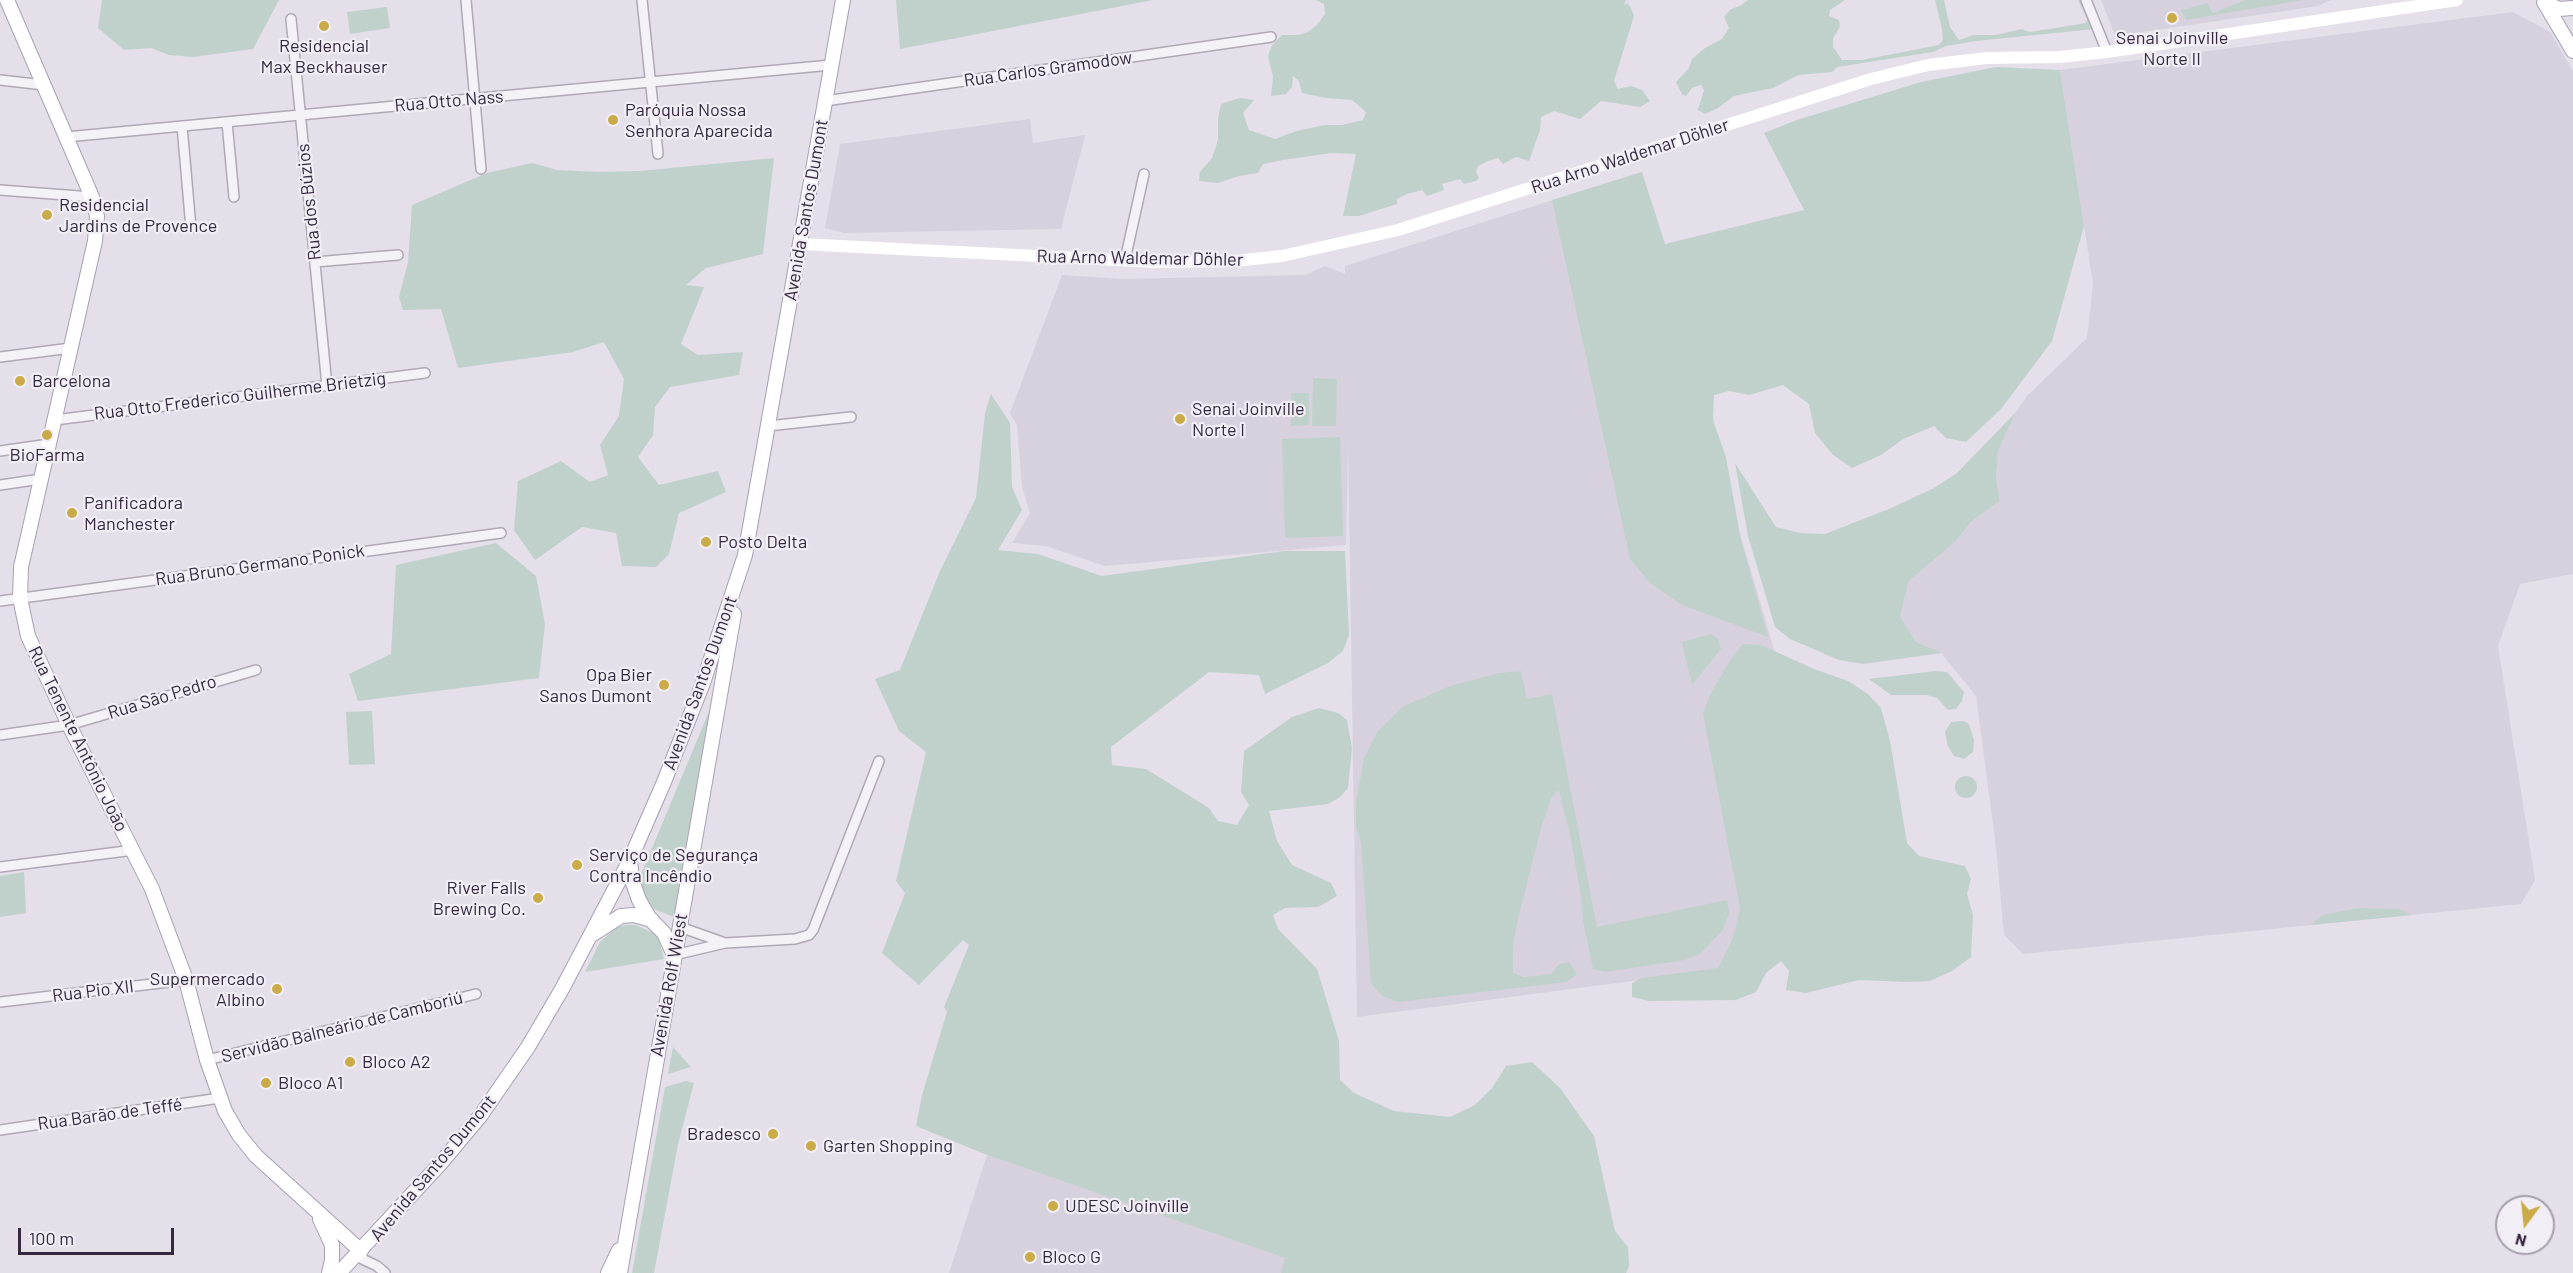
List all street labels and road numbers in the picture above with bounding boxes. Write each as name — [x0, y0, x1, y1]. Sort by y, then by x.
street label: Rua Carlos Gramodow — [962, 46, 1134, 92]
street label: Rua Otto Nass — [394, 85, 504, 117]
street label: Rua Arno Waldemar Döhler — [1528, 114, 1732, 198]
street label: Avenida Santos Dumont — [779, 117, 833, 303]
street label: Rua dos Búzios — [292, 143, 326, 261]
street label: Rua Arno Waldemar Döhler — [1037, 245, 1243, 271]
street label: Rua Otto Frederico Guilherme Brietzig — [93, 367, 387, 425]
street label: Rua Bruno Germano Ponick — [154, 540, 366, 590]
street label: Avenida Santos Dumont — [658, 593, 742, 773]
street label: Rua Tenente Antônio João — [24, 643, 132, 835]
street label: Rua São Pedro — [105, 670, 219, 724]
street label: Avenida Rolf Wiest — [646, 912, 692, 1058]
street label: Rua Pio XII — [51, 975, 135, 1007]
street label: Servidão Balneário de Camboriú — [219, 987, 465, 1067]
street label: Avenida Santos Dumont — [366, 1090, 500, 1246]
street label: Rua Barão de Teffé — [36, 1093, 184, 1135]

